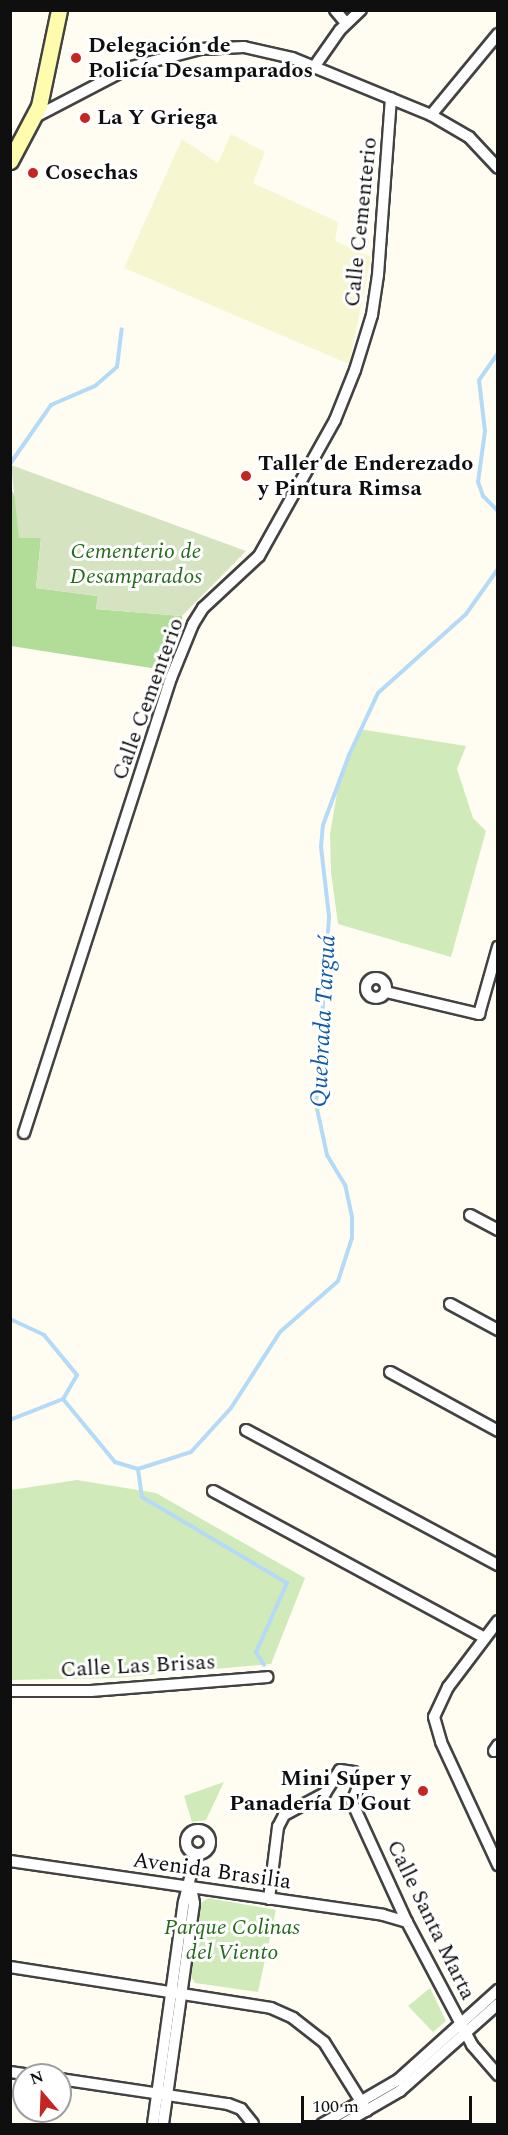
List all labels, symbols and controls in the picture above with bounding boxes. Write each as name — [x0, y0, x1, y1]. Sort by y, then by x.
place label: Delegación de Policía Desamparados — [88, 32, 313, 84]
marker: Delegación de Policía Desamparados — [69, 51, 83, 65]
place label: La Y Griega — [97, 105, 218, 131]
marker: La Y Griega — [78, 111, 92, 125]
street label: Calle Cementerio — [339, 136, 383, 308]
place label: Cosechas — [45, 160, 138, 186]
marker: Cosechas — [26, 166, 40, 180]
place label: Taller de Enderezado y Pintura Rimsa — [258, 450, 473, 502]
marker: Taller de Enderezado y Pintura Rimsa — [239, 469, 253, 483]
park label: Cementerio de Desamparados — [70, 538, 202, 590]
street label: Calle Cementerio — [106, 614, 190, 784]
water label: Quebrada Targuá — [305, 934, 343, 1108]
street label: Calle Las Brisas — [60, 1649, 216, 1683]
place label: Mini Súper y Panadería D'Gout — [229, 1765, 411, 1816]
marker: Mini Súper y Panadería D'Gout — [416, 1784, 430, 1798]
street label: Calle Santa Marta — [381, 1836, 481, 2004]
street label: Avenida Brasilia — [131, 1847, 293, 1895]
park label: Parque Colinas del Viento — [164, 1914, 300, 1966]
north arrow — [12, 2063, 72, 2123]
text: N — [27, 2064, 47, 2091]
scale bar — [304, 2084, 475, 2122]
text: 100 m — [312, 2093, 359, 2120]

